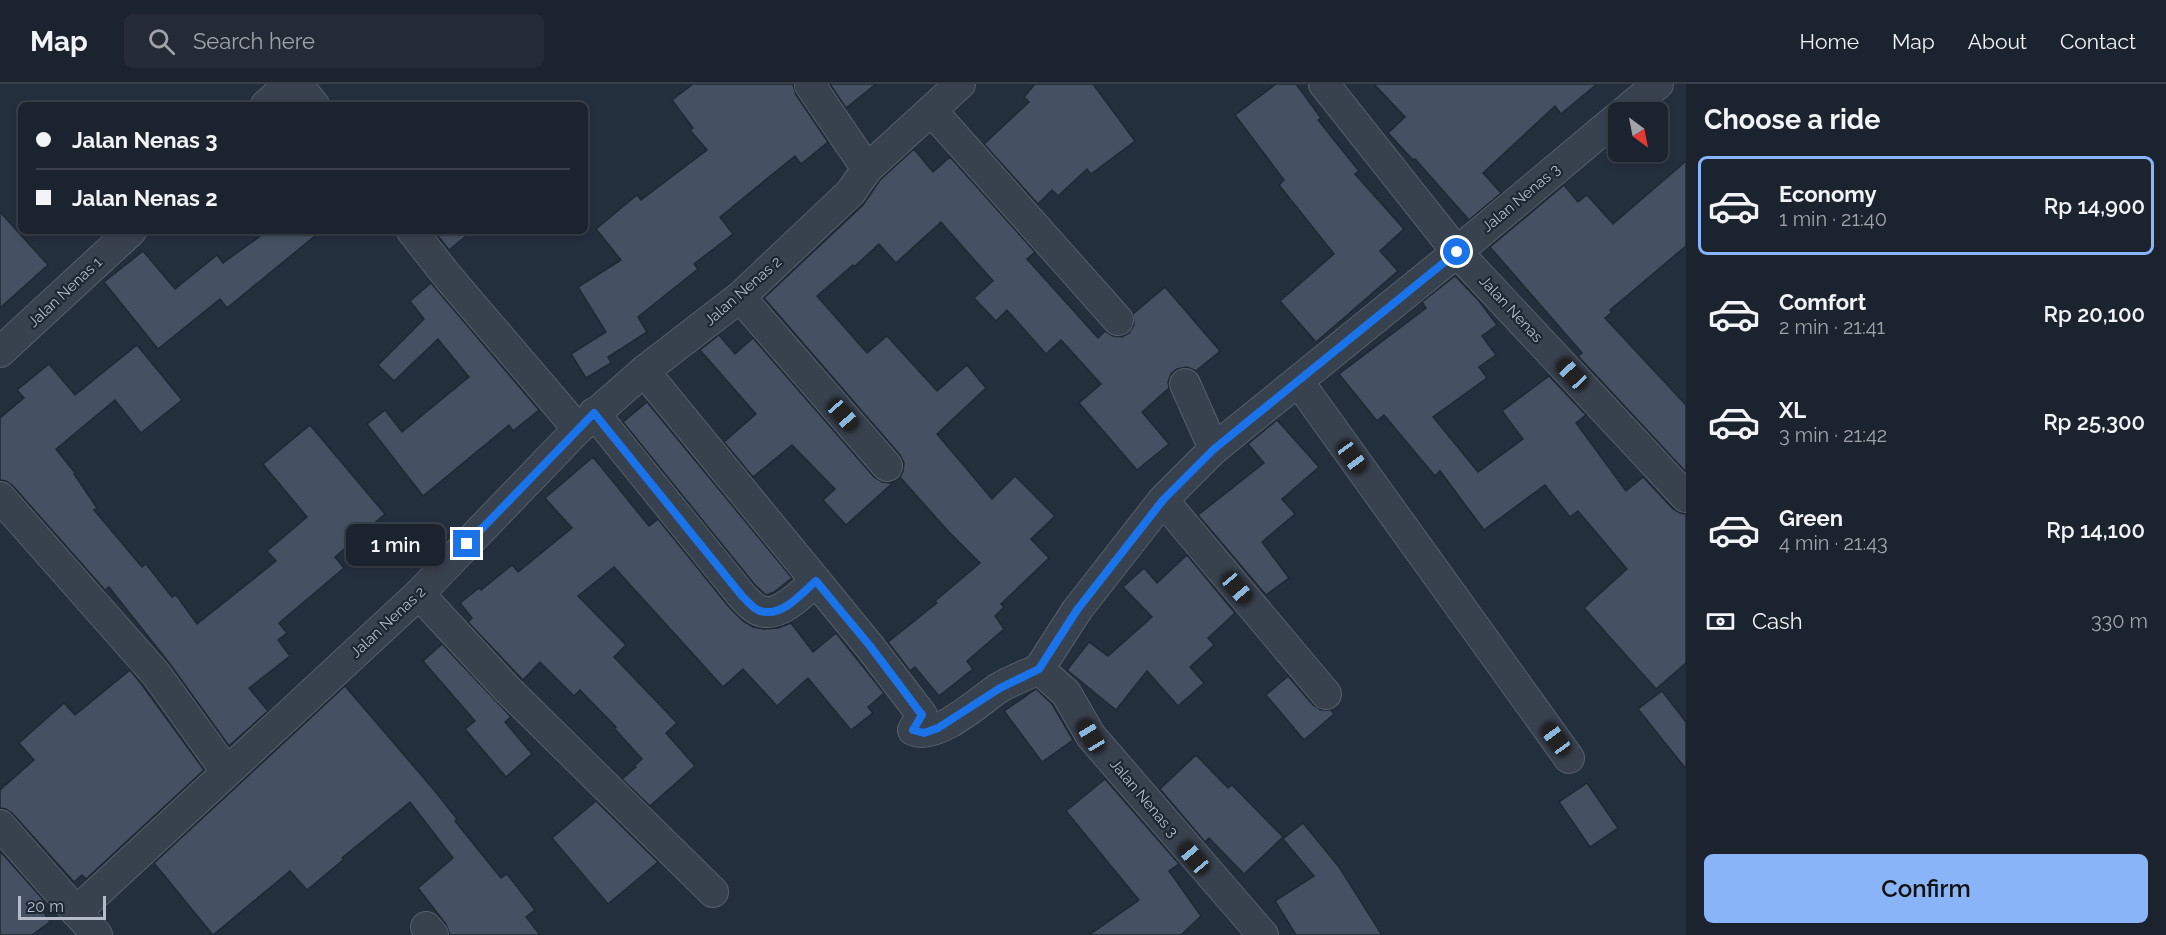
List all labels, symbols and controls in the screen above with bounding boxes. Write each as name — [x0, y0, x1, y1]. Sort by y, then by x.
search box — [124, 14, 544, 68]
text: Map — [30, 25, 88, 58]
icon: search — [145, 25, 178, 58]
text: Search here — [193, 28, 315, 54]
text: Home — [1800, 29, 1859, 54]
text: Map — [1892, 29, 1935, 54]
text: About — [1968, 29, 2027, 54]
text: Contact — [2060, 29, 2136, 54]
north arrow — [1608, 102, 1668, 162]
map controls — [1608, 102, 1668, 162]
text: Choose a ride — [1704, 104, 1880, 135]
text: Jalan Nenas 3 — [72, 127, 218, 153]
street label: Jalan Nenas 3 — [1478, 160, 1564, 236]
icon: car — [1707, 179, 1761, 233]
text: Economy — [1779, 181, 1877, 207]
text: Jalan Nenas 2 — [72, 185, 218, 211]
text: Rp 14,900 — [2044, 193, 2145, 219]
text: 1 min · 21:40 — [1779, 207, 1887, 231]
route start — [1443, 238, 1470, 265]
street label: Jalan Nenas 1 — [24, 253, 106, 331]
street label: Jalan Nenas 2 — [701, 253, 785, 329]
street label: Jalan Nenas — [1476, 272, 1546, 346]
icon: car — [1707, 287, 1761, 341]
text: Comfort — [1779, 289, 1866, 315]
text: Rp 20,100 — [2043, 301, 2145, 327]
text: 2 min · 21:41 — [1779, 315, 1885, 339]
car — [1553, 355, 1591, 393]
icon: car — [1707, 395, 1761, 449]
car — [824, 396, 862, 434]
text: XL — [1779, 397, 1806, 423]
text: Rp 25,300 — [2043, 409, 2145, 435]
text: 3 min · 21:42 — [1779, 423, 1887, 447]
car — [1334, 437, 1370, 477]
icon: car — [1707, 503, 1761, 557]
text: Green — [1779, 505, 1843, 531]
text: Rp 14,100 — [2046, 517, 2145, 543]
callout: 1 min — [347, 523, 446, 565]
route end — [453, 530, 480, 557]
text: 4 min · 21:43 — [1779, 531, 1888, 555]
text: 1 min — [371, 533, 420, 557]
car — [1219, 568, 1255, 608]
street label: Jalan Nenas 2 — [347, 583, 429, 661]
icon: cash — [1704, 605, 1737, 638]
text: Cash — [1752, 608, 1803, 634]
text: 330 m — [2091, 609, 2148, 633]
car — [1074, 716, 1108, 756]
car — [1538, 719, 1574, 759]
street label: Jalan Nenas 3 — [1106, 755, 1182, 841]
car — [1176, 838, 1212, 878]
button: Confirm — [1704, 854, 2148, 923]
scale bar — [18, 893, 106, 920]
text: 20 m — [27, 897, 64, 916]

